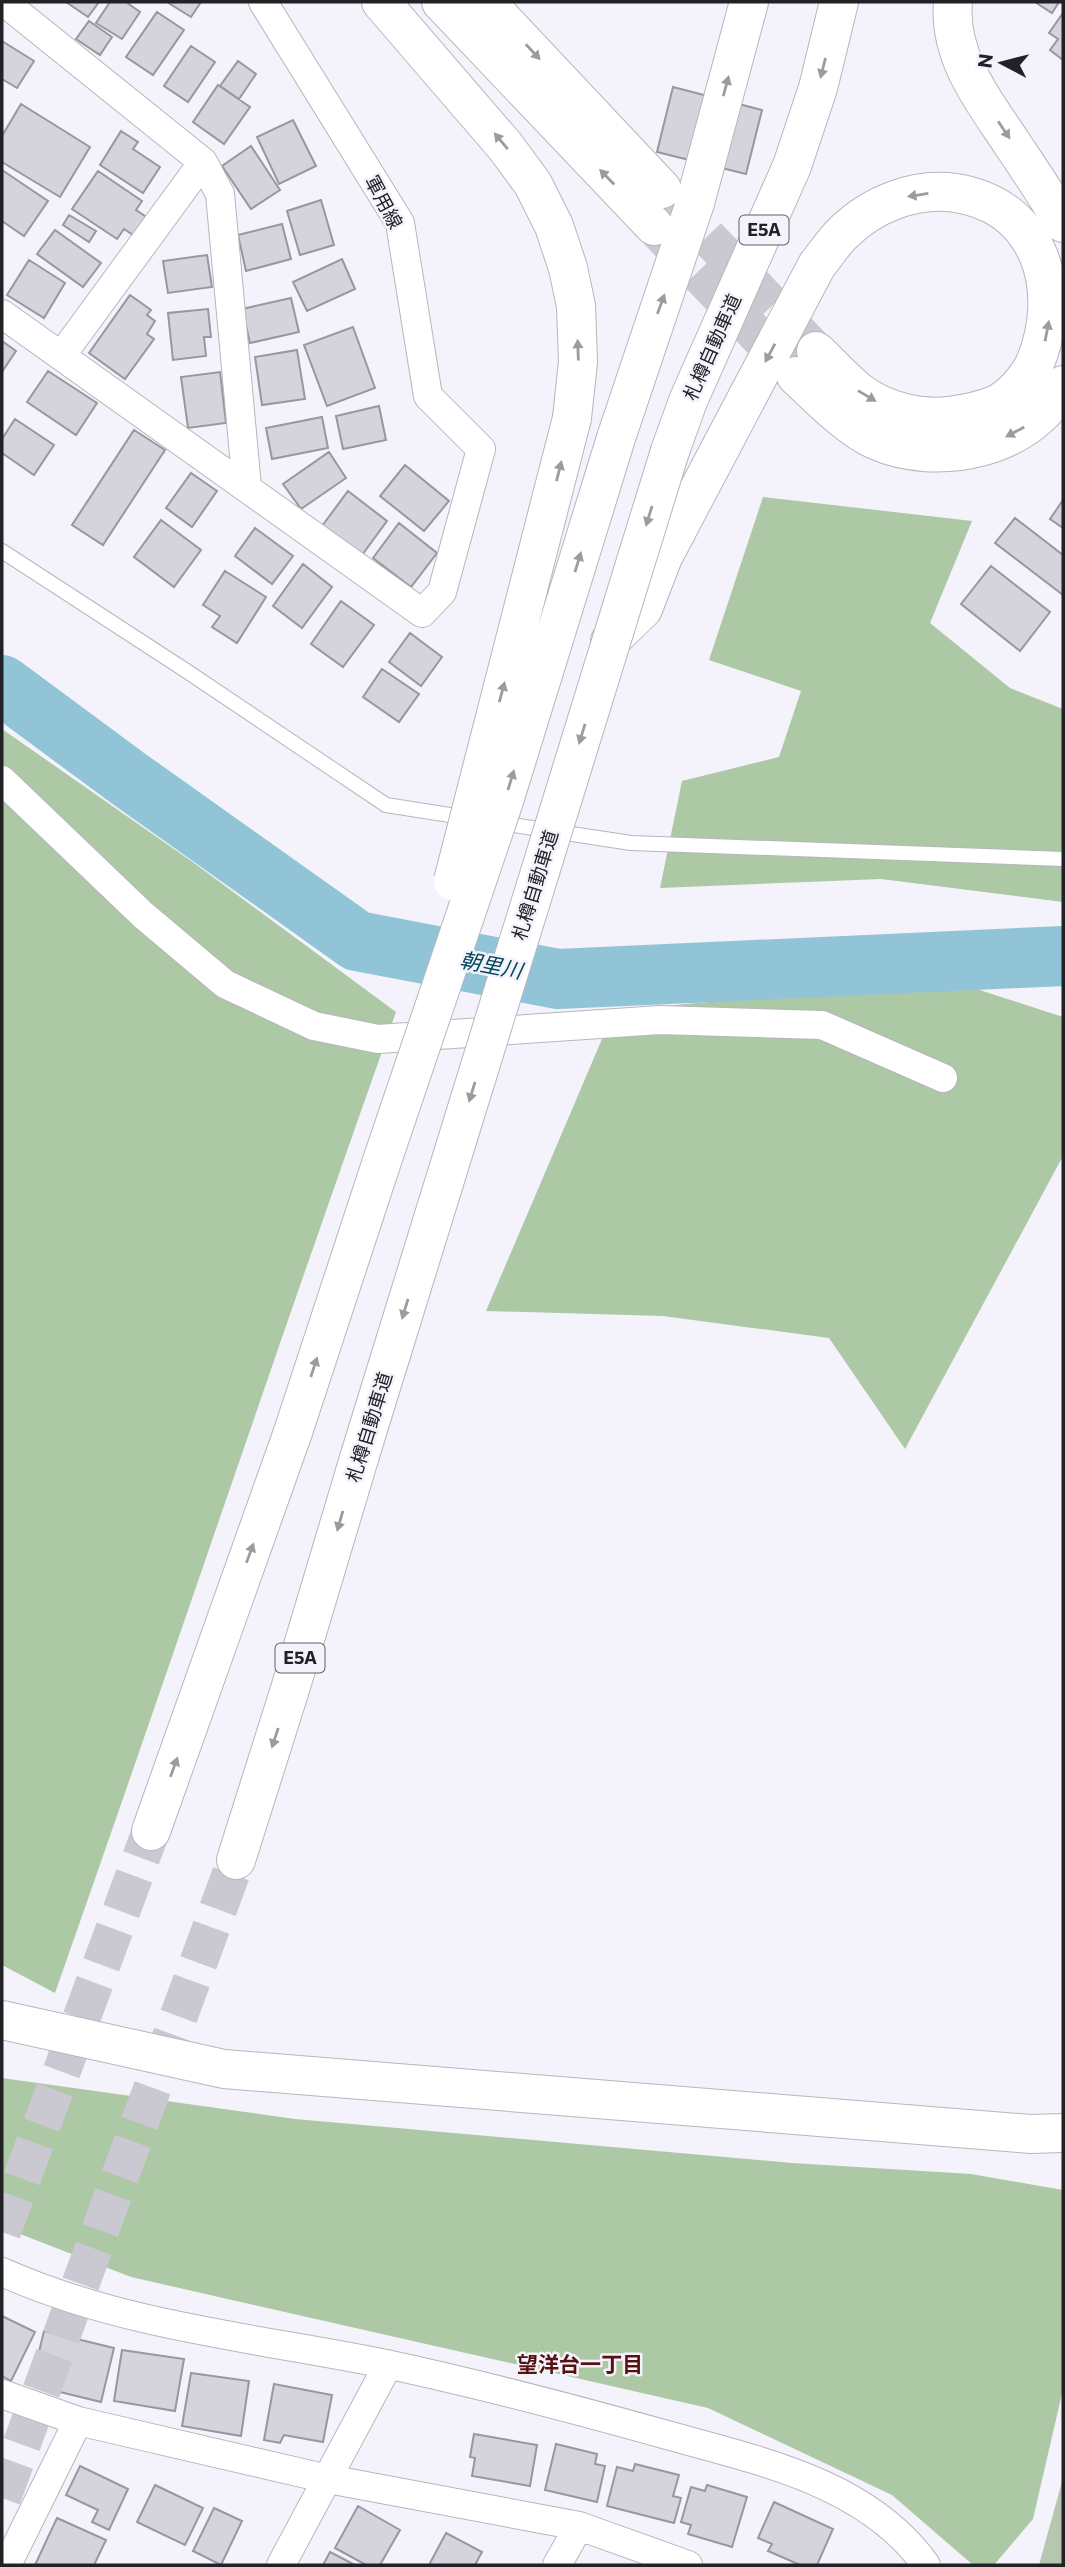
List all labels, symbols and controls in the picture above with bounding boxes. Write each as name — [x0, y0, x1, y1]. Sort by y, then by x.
north arrow — [967, 28, 1037, 98]
one-way arrow — [524, 43, 541, 60]
text: N — [972, 52, 997, 69]
one-way arrow — [817, 57, 828, 79]
one-way arrow — [722, 75, 732, 96]
one-way arrow — [997, 121, 1010, 140]
one-way arrow — [494, 133, 509, 150]
one-way arrow — [599, 169, 615, 186]
street label: 軍用線 — [361, 171, 408, 232]
one-way arrow — [907, 189, 929, 200]
road number: E5A — [740, 215, 788, 244]
street label: 札樽自動車道 — [678, 290, 745, 404]
one-way arrow — [655, 293, 666, 314]
one-way arrow — [1042, 320, 1053, 342]
one-way arrow — [572, 339, 583, 361]
one-way arrow — [765, 343, 776, 363]
one-way arrow — [858, 389, 877, 402]
one-way arrow — [1005, 426, 1025, 438]
one-way arrow — [554, 460, 565, 482]
one-way arrow — [643, 506, 654, 527]
one-way arrow — [573, 552, 583, 573]
one-way arrow — [497, 680, 508, 702]
one-way arrow — [576, 723, 586, 744]
one-way arrow — [506, 769, 516, 790]
street label: 札樽自動車道 — [507, 827, 562, 943]
water label: 朝里川 — [458, 946, 527, 983]
one-way arrow — [466, 1081, 476, 1102]
one-way arrow — [399, 1299, 409, 1320]
one-way arrow — [309, 1357, 320, 1378]
street label: 札樽自動車道 — [341, 1369, 396, 1485]
one-way arrow — [335, 1510, 345, 1531]
one-way arrow — [245, 1542, 256, 1563]
road number: E5A — [276, 1644, 324, 1672]
one-way arrow — [269, 1728, 279, 1749]
one-way arrow — [168, 1756, 179, 1777]
district label: 望洋台一丁目 — [517, 2351, 643, 2376]

